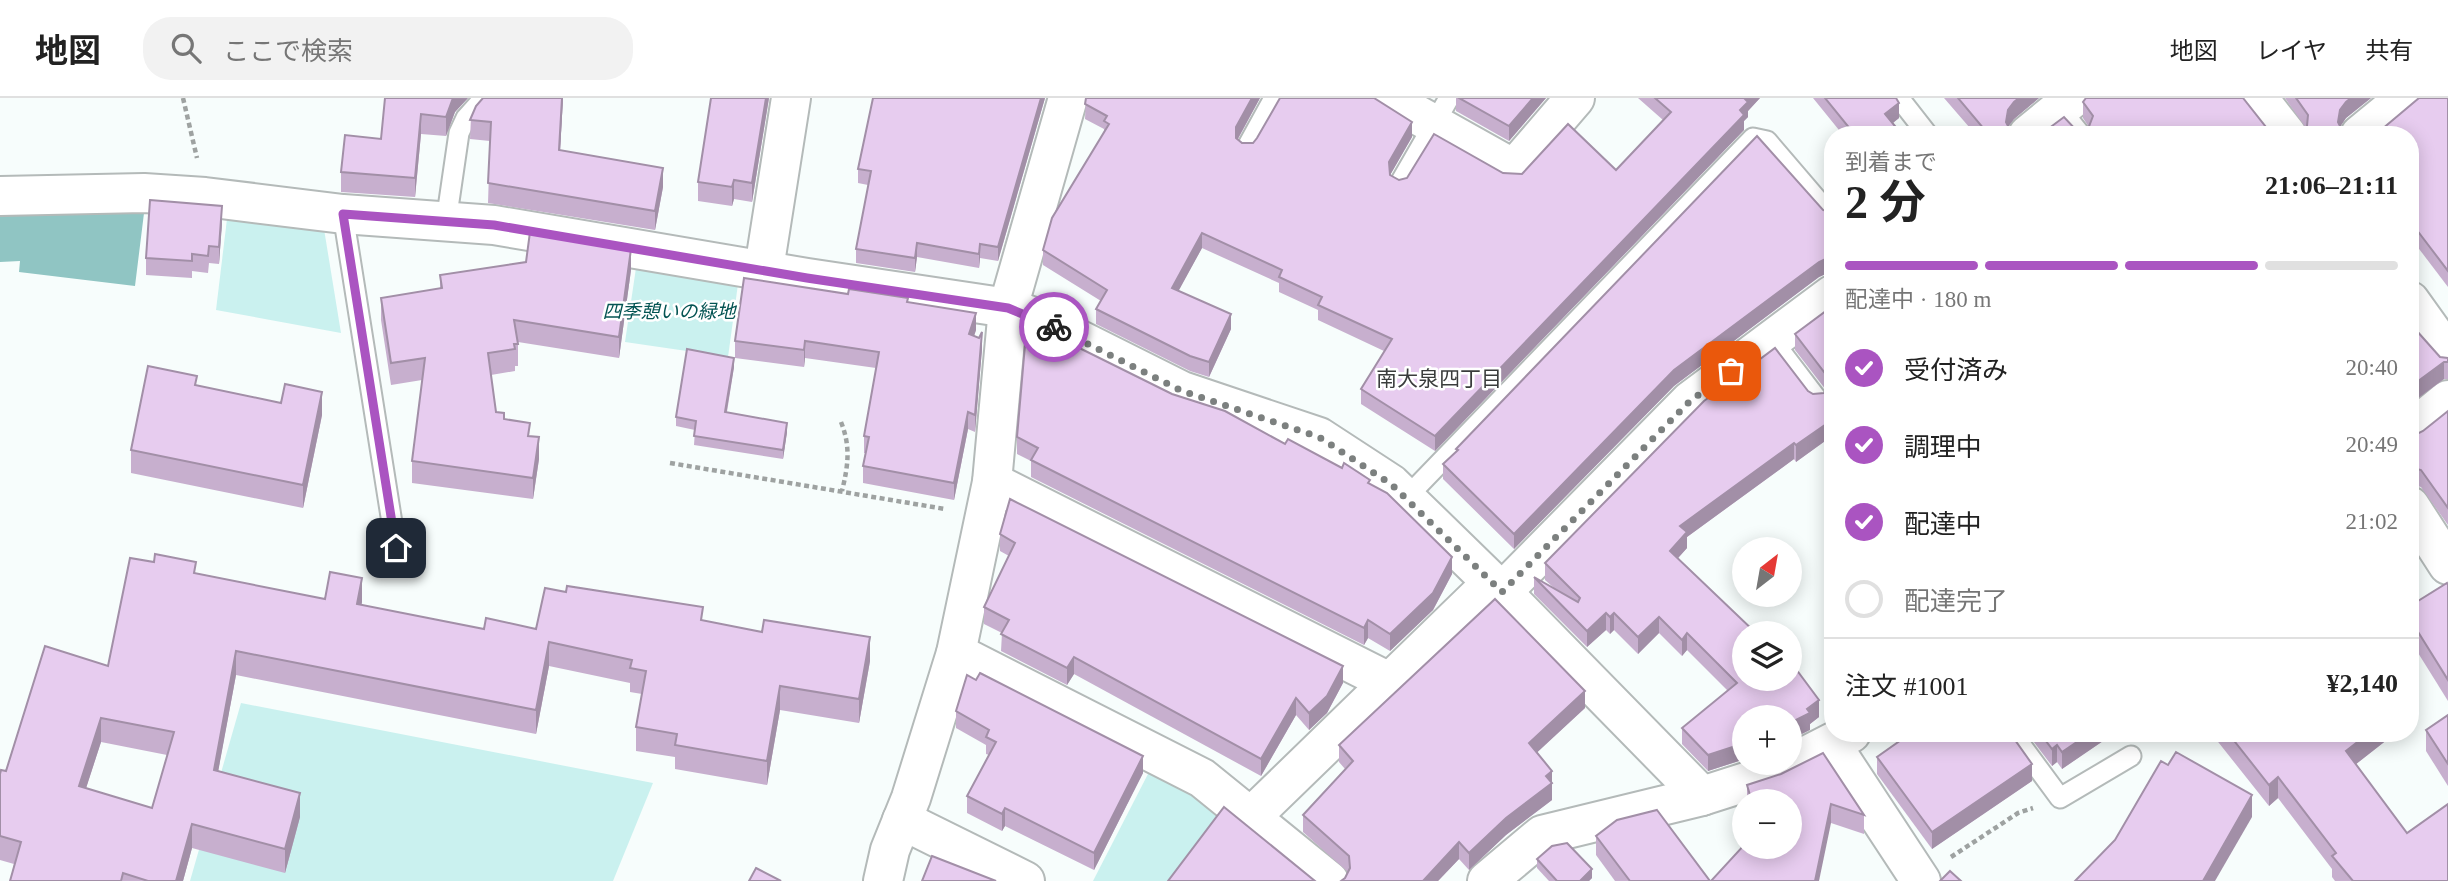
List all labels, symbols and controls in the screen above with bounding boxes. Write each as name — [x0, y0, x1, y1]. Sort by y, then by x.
search box — [143, 17, 633, 80]
icon: search — [167, 29, 205, 67]
text: 地図 — [35, 33, 101, 69]
text: ここで検索 — [223, 37, 353, 66]
text: 地図 — [2170, 38, 2218, 64]
text: レイヤ — [2256, 38, 2327, 64]
text: 共有 — [2365, 38, 2413, 64]
text: 到着まで — [1845, 150, 1937, 175]
text: 21:06–21:11 — [2265, 171, 2398, 200]
text: 2 分 — [1845, 177, 1926, 228]
text: 配達中 · 180 m — [1845, 287, 1991, 312]
courier — [1019, 292, 1089, 362]
park label: 四季憩いの緑地 — [602, 301, 737, 322]
icon: bike — [1035, 308, 1073, 346]
pin — [1701, 341, 1761, 401]
icon: check — [1845, 349, 1883, 387]
icon: bag — [1712, 352, 1750, 390]
text: 20:40 — [2346, 355, 2398, 380]
text: 受付済み — [1904, 356, 2008, 385]
district label: 南大泉四丁目 — [1376, 367, 1502, 391]
icon: check — [1845, 426, 1883, 464]
text: 20:49 — [2346, 432, 2398, 457]
text: 調理中 — [1904, 433, 1982, 462]
icon: check — [1845, 503, 1883, 541]
text: 21:02 — [2346, 509, 2398, 534]
text: 配達中 — [1904, 510, 1982, 539]
pin — [366, 518, 426, 578]
icon: home — [377, 529, 415, 567]
north arrow — [1732, 537, 1802, 607]
map controls — [1732, 537, 1802, 859]
text: 配達完了 — [1904, 587, 2008, 616]
button: layers — [1732, 621, 1802, 691]
text: ¥2,140 — [2327, 669, 2398, 698]
text: 注文 #1001 — [1845, 672, 1969, 701]
button: + — [1732, 705, 1802, 775]
button: − — [1732, 789, 1802, 859]

